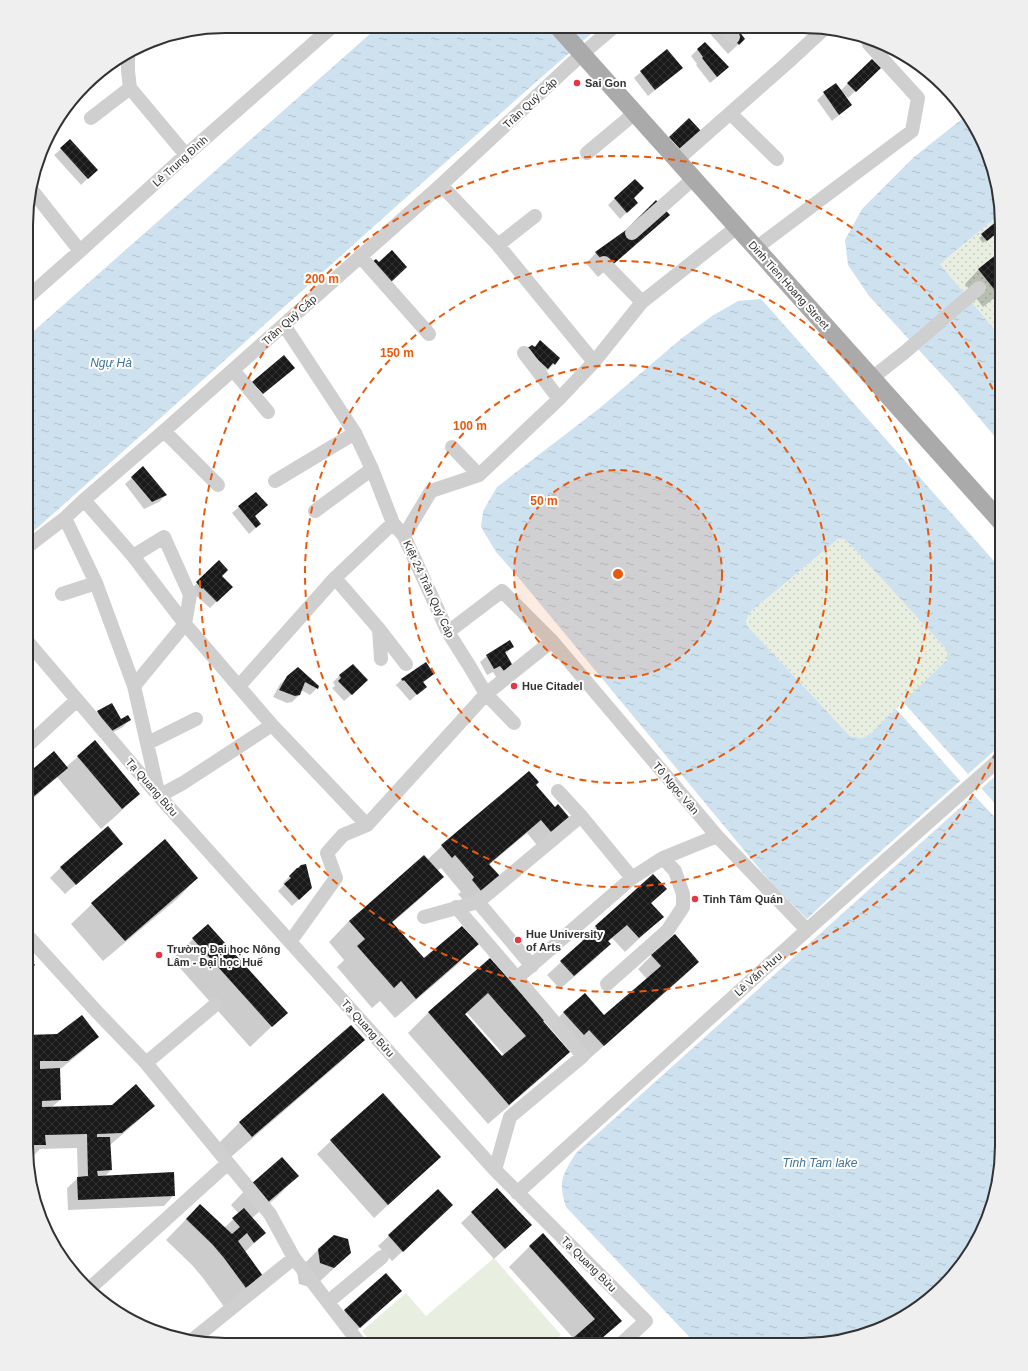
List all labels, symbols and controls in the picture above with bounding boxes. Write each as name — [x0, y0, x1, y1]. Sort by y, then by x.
street label: Trần Quý Cáp — [501, 75, 559, 131]
place label: Sai Gon — [585, 77, 627, 89]
marker: Sai Gon — [572, 78, 582, 88]
street label: Lê Trung Đình — [150, 133, 210, 189]
street label: Dinh Tien Hoang Street — [746, 238, 832, 332]
text: 200 m — [305, 272, 339, 286]
street label: Trần Quý Cáp — [259, 293, 319, 347]
text: 150 m — [380, 346, 414, 360]
water label: Ngự Hà — [90, 356, 132, 370]
text: 100 m — [453, 419, 487, 433]
text: 50 m — [530, 494, 558, 508]
street label: Kiệt 24 Trần Quý Cáp — [401, 539, 457, 639]
centre of rings — [611, 567, 625, 581]
place label: Hue Citadel — [522, 680, 583, 692]
marker: Hue Citadel — [509, 681, 519, 691]
street label: Tạ Quang Bửu — [124, 756, 180, 818]
street label: Tô Ngọc Vân — [651, 760, 701, 816]
place label: Tinh Tâm Quán — [703, 893, 783, 905]
marker: Tinh Tâm Quán — [690, 894, 700, 904]
place label: Hue University of Arts — [526, 928, 604, 953]
marker: Hue University of Arts — [513, 935, 523, 945]
place label: Trường Đại học Nông Lâm - Đại học Huế — [167, 943, 281, 969]
marker: Trường Đại học Nông Lâm - Đại học Huế — [154, 950, 164, 960]
street label: Lê Văn Hưu — [732, 950, 784, 998]
street label: Tạ Quang Bửu — [339, 997, 397, 1059]
water label: Tinh Tam lake — [783, 1156, 858, 1170]
street label: Tạ Quang Bửu — [559, 1234, 619, 1294]

